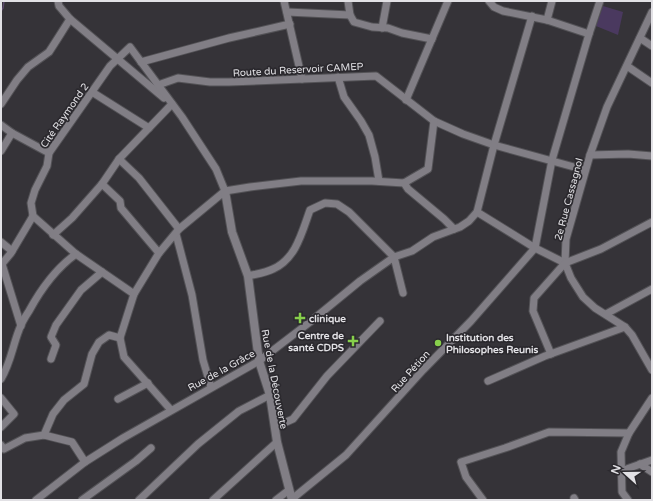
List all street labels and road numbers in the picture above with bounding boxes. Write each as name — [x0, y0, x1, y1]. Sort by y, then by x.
street label: Route du Reservoir CAMEP — [232, 61, 364, 79]
street label: Cité Raymond 2 — [38, 81, 92, 150]
street label: 2e Rue Cassagnol — [552, 157, 586, 242]
street label: Rue de la Découverte — [258, 328, 290, 430]
street label: Rue de la Grâce — [186, 347, 257, 394]
street label: Rue Pétion — [389, 348, 433, 395]

